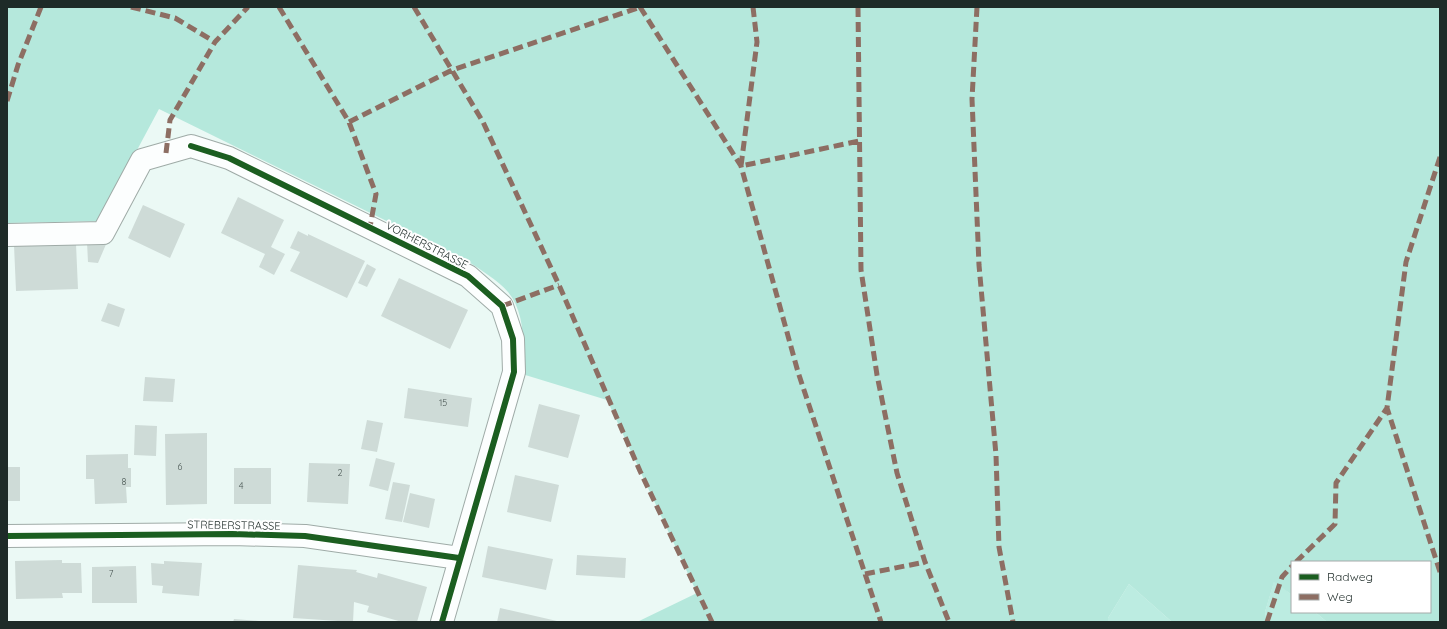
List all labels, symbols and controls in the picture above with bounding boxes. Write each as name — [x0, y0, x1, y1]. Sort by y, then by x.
street label: VORHERSTRASSE — [384, 218, 470, 272]
house number: 15 — [439, 397, 447, 408]
house number: 6 — [178, 461, 183, 472]
house number: 2 — [338, 467, 343, 478]
house number: 8 — [122, 476, 127, 487]
house number: 4 — [239, 480, 244, 491]
street label: STREBERSTRASSE — [187, 517, 281, 533]
legend — [1291, 561, 1431, 613]
house number: 7 — [109, 568, 114, 579]
text: Radweg — [1327, 569, 1373, 584]
text: Weg — [1327, 589, 1353, 604]

